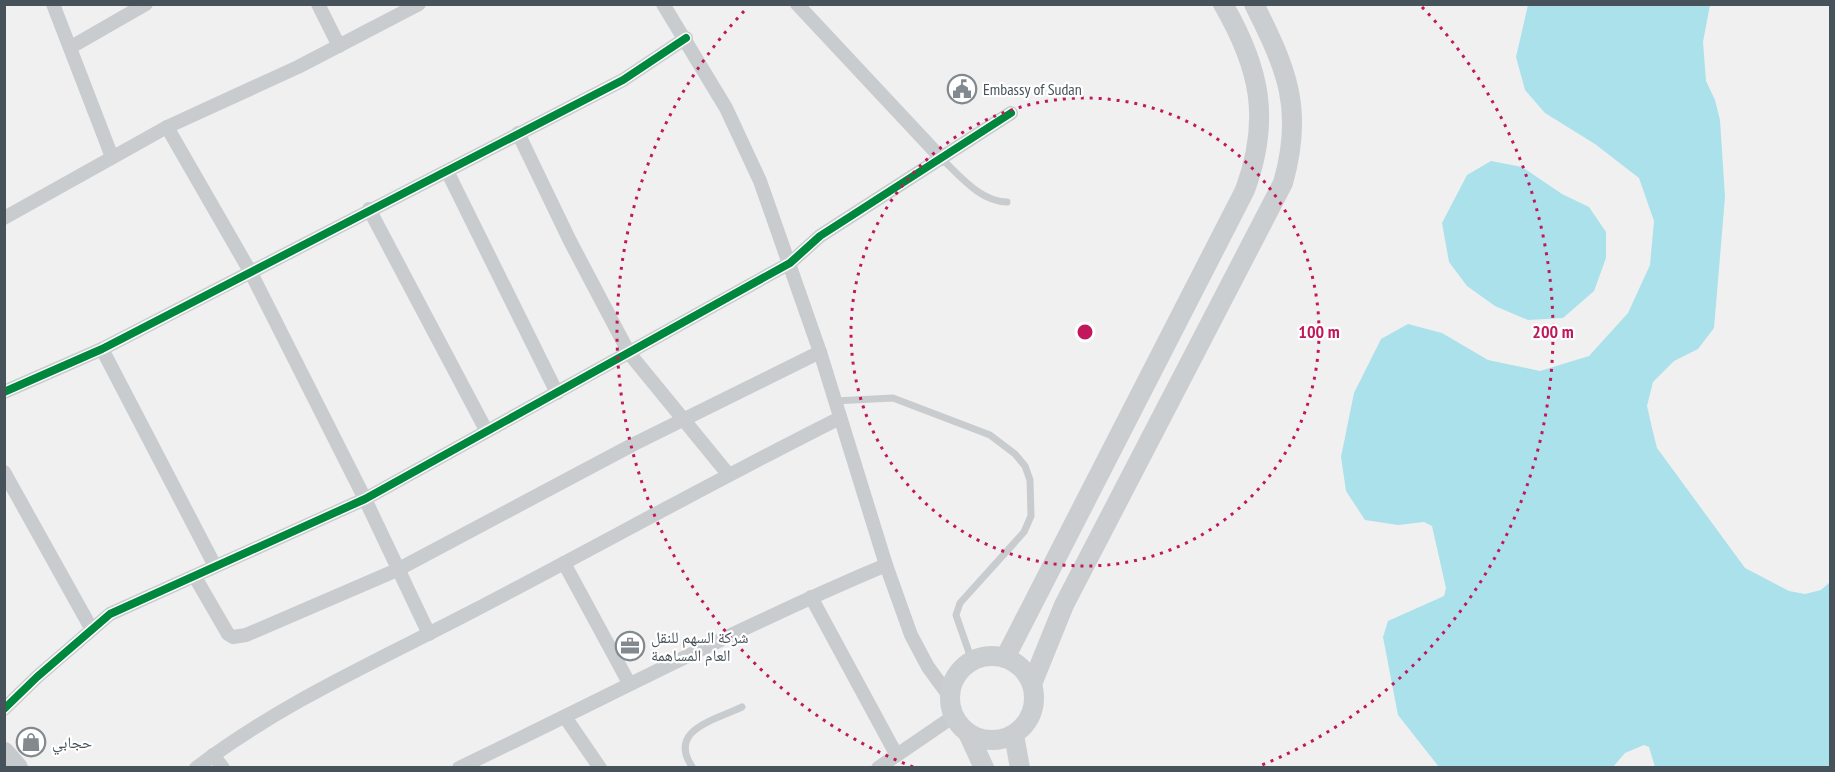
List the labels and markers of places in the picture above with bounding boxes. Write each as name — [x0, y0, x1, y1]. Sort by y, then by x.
public building icon: Embassy of Sudan — [946, 73, 978, 105]
place label: Embassy of Sudan — [983, 79, 1082, 99]
centre of rings — [1075, 322, 1095, 342]
place label: شركة السهم للنقل العام المساهمة — [651, 627, 749, 666]
office icon: شركة السهم للنقل العام المساهمة — [614, 630, 646, 662]
shop icon: حجابي — [15, 726, 47, 758]
place label: حجابي — [52, 732, 92, 755]

